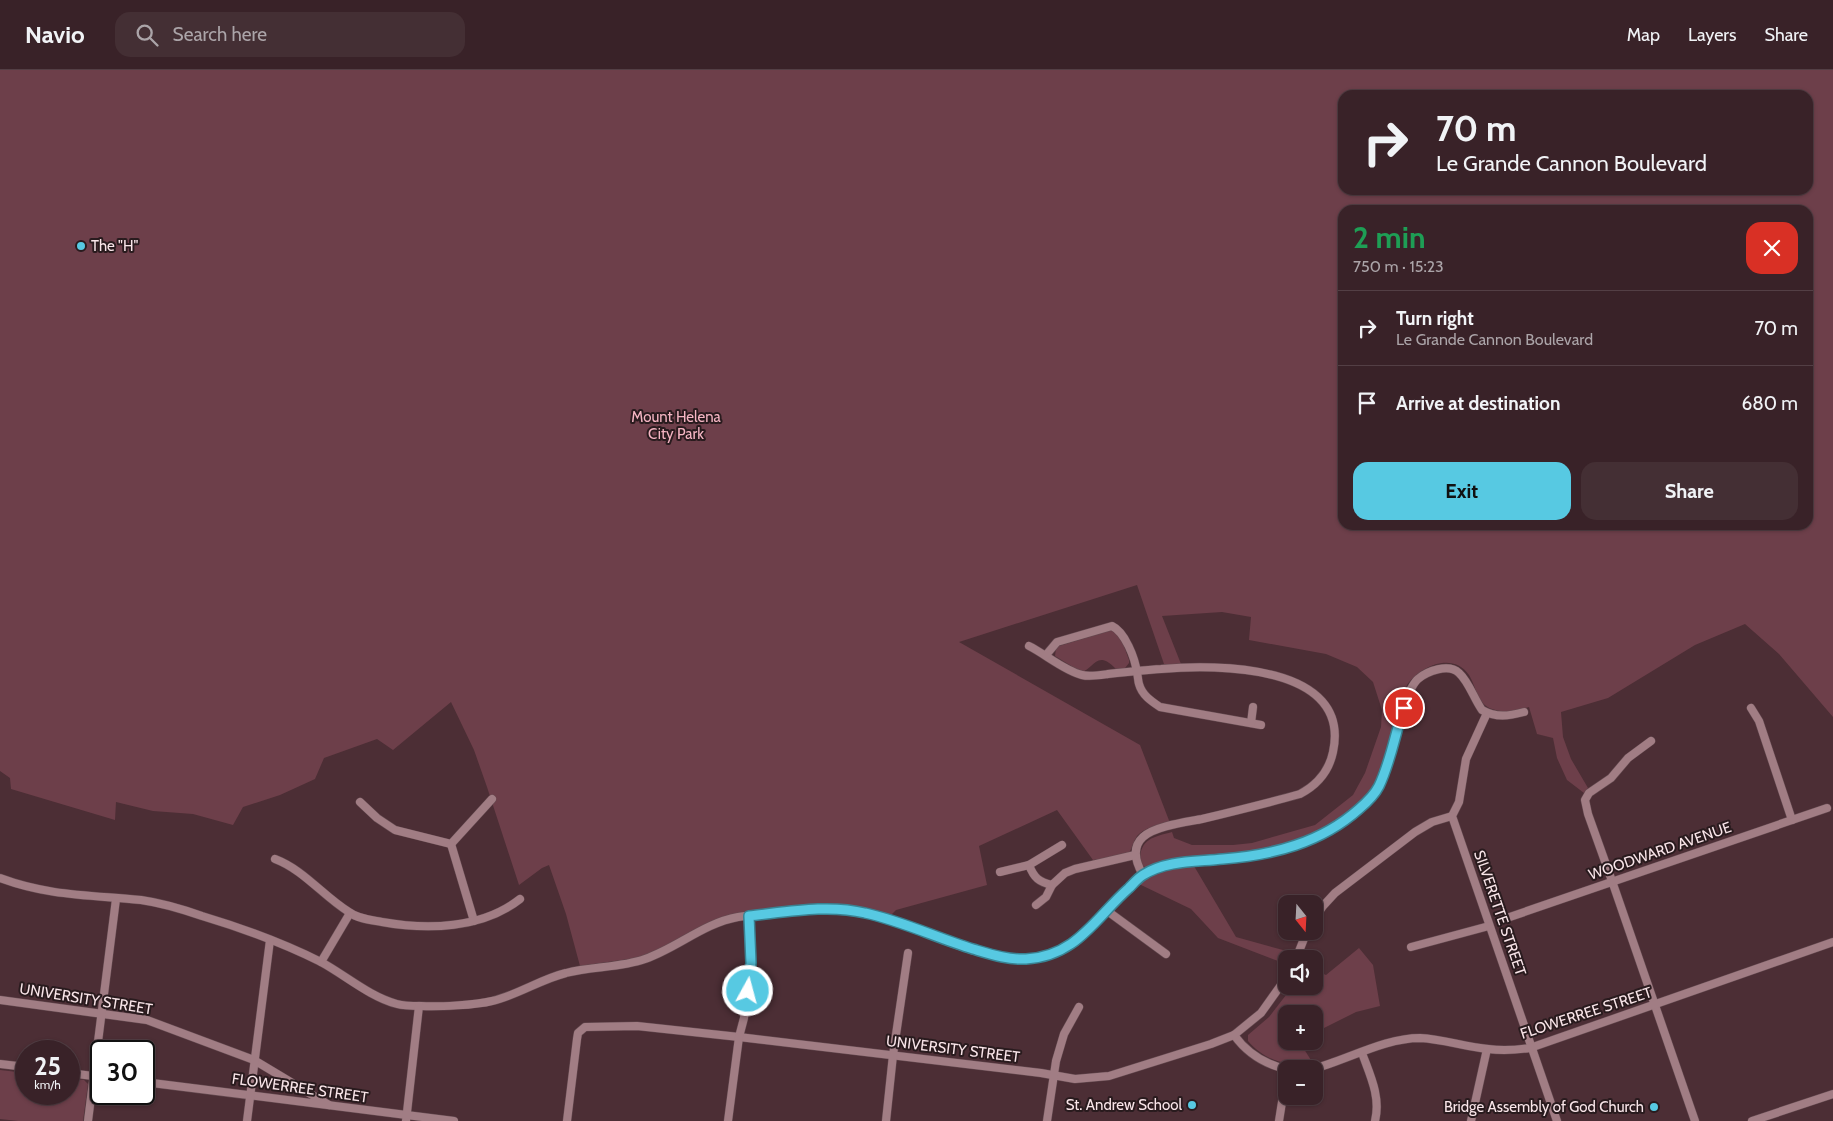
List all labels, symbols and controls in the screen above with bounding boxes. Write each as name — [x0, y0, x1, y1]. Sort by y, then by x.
search box — [115, 12, 465, 57]
text: Navio — [25, 20, 85, 49]
icon: search — [133, 21, 161, 49]
text: Search here — [173, 23, 267, 46]
text: Map — [1627, 24, 1660, 46]
text: Layers — [1688, 24, 1737, 46]
text: Share — [1765, 24, 1808, 46]
text: 70 m — [1436, 107, 1517, 150]
icon: right — [1353, 110, 1418, 175]
text: Le Grande Cannon Boulevard — [1436, 150, 1707, 177]
text: 2 min — [1353, 219, 1425, 256]
button: close — [1746, 222, 1798, 274]
place label: The "H" — [91, 237, 139, 255]
marker: The "H" — [75, 240, 87, 252]
text: 750 m · 15:23 — [1353, 257, 1444, 276]
text: Turn right — [1396, 307, 1474, 330]
icon: right — [1353, 314, 1381, 342]
text: 70 m — [1754, 317, 1798, 340]
text: Le Grande Cannon Boulevard — [1396, 330, 1593, 349]
icon: arrive — [1353, 389, 1381, 417]
text: Arrive at destination — [1396, 392, 1560, 415]
text: 680 m — [1741, 392, 1798, 415]
park label: Mount Helena City Park — [631, 408, 722, 443]
button: Exit — [1353, 462, 1571, 520]
button: Share — [1581, 462, 1798, 520]
pin — [1383, 687, 1425, 729]
icon: arrive — [1390, 694, 1418, 722]
street label: WOODWARD AVENUE — [1586, 818, 1734, 884]
street label: SILVERETTE STREET — [1470, 848, 1530, 978]
north arrow — [1278, 895, 1322, 940]
map controls — [1278, 895, 1323, 1105]
button: sound — [1278, 950, 1323, 995]
position arrow — [721, 964, 773, 1016]
street label: UNIVERSITY STREET — [18, 980, 154, 1018]
street label: FLOWERREE STREET — [1518, 983, 1654, 1043]
button: + — [1278, 1005, 1323, 1050]
street label: UNIVERSITY STREET — [885, 1032, 1021, 1066]
speed limit sign: 30 — [90, 1040, 155, 1105]
text: 25 — [34, 1051, 61, 1081]
button: − — [1278, 1060, 1323, 1105]
street label: FLOWERREE STREET — [231, 1070, 369, 1106]
text: km/h — [34, 1077, 61, 1092]
place label: St. Andrew School — [1066, 1096, 1182, 1114]
place label: Bridge Assembly of God Church — [1444, 1098, 1644, 1116]
marker: St. Andrew School — [1186, 1099, 1198, 1111]
marker: Bridge Assembly of God Church — [1648, 1101, 1660, 1113]

